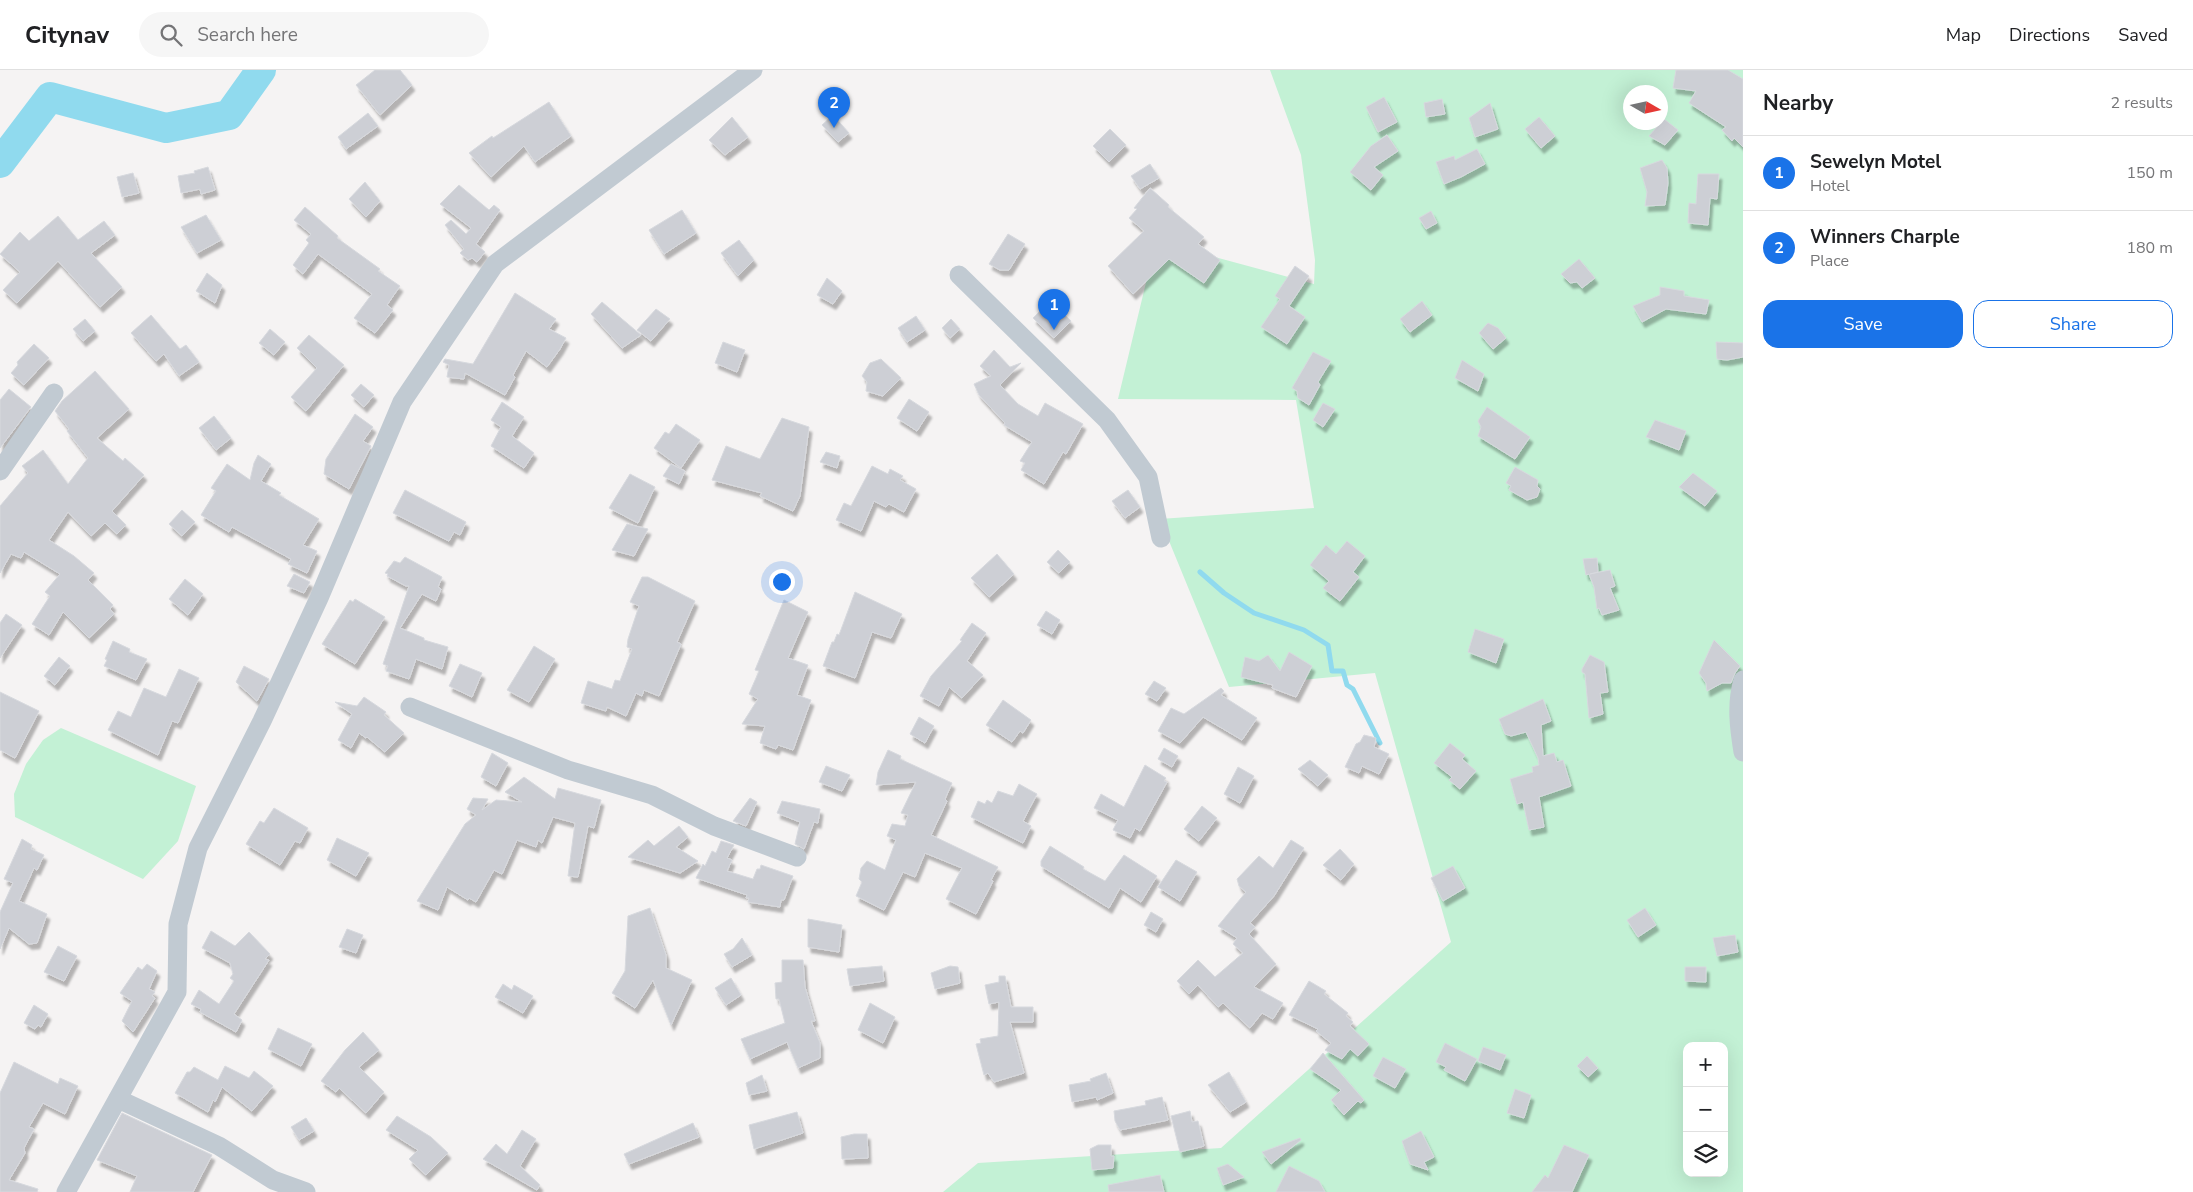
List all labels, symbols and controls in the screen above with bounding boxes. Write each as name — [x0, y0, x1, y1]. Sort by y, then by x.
search box — [139, 12, 489, 57]
text: Citynav — [25, 19, 109, 51]
icon: search — [157, 21, 185, 49]
text: Search here — [197, 22, 298, 48]
text: Map — [1946, 23, 1981, 47]
text: Directions — [2009, 23, 2090, 47]
text: Saved — [2118, 23, 2168, 47]
north arrow — [1623, 85, 1668, 130]
pin: 2 — [818, 87, 850, 128]
text: Nearby — [1763, 89, 1833, 117]
text: 2 results — [2111, 92, 2173, 114]
text: Sewelyn Motel — [1810, 149, 1941, 175]
text: 1 — [1774, 162, 1784, 184]
text: 150 m — [2126, 162, 2173, 184]
text: Hotel — [1810, 175, 1850, 197]
text: Winners Charple — [1810, 224, 1960, 250]
text: 2 — [1774, 237, 1784, 259]
text: 180 m — [2126, 237, 2173, 259]
text: Place — [1810, 250, 1849, 272]
pin: 1 — [1038, 289, 1070, 330]
button: Save — [1763, 300, 1963, 348]
button: Share — [1973, 300, 2173, 348]
your location — [769, 569, 795, 595]
map controls — [1683, 1042, 1728, 1177]
button: + — [1683, 1042, 1728, 1087]
button: − — [1683, 1087, 1728, 1132]
button: layers — [1683, 1132, 1728, 1177]

